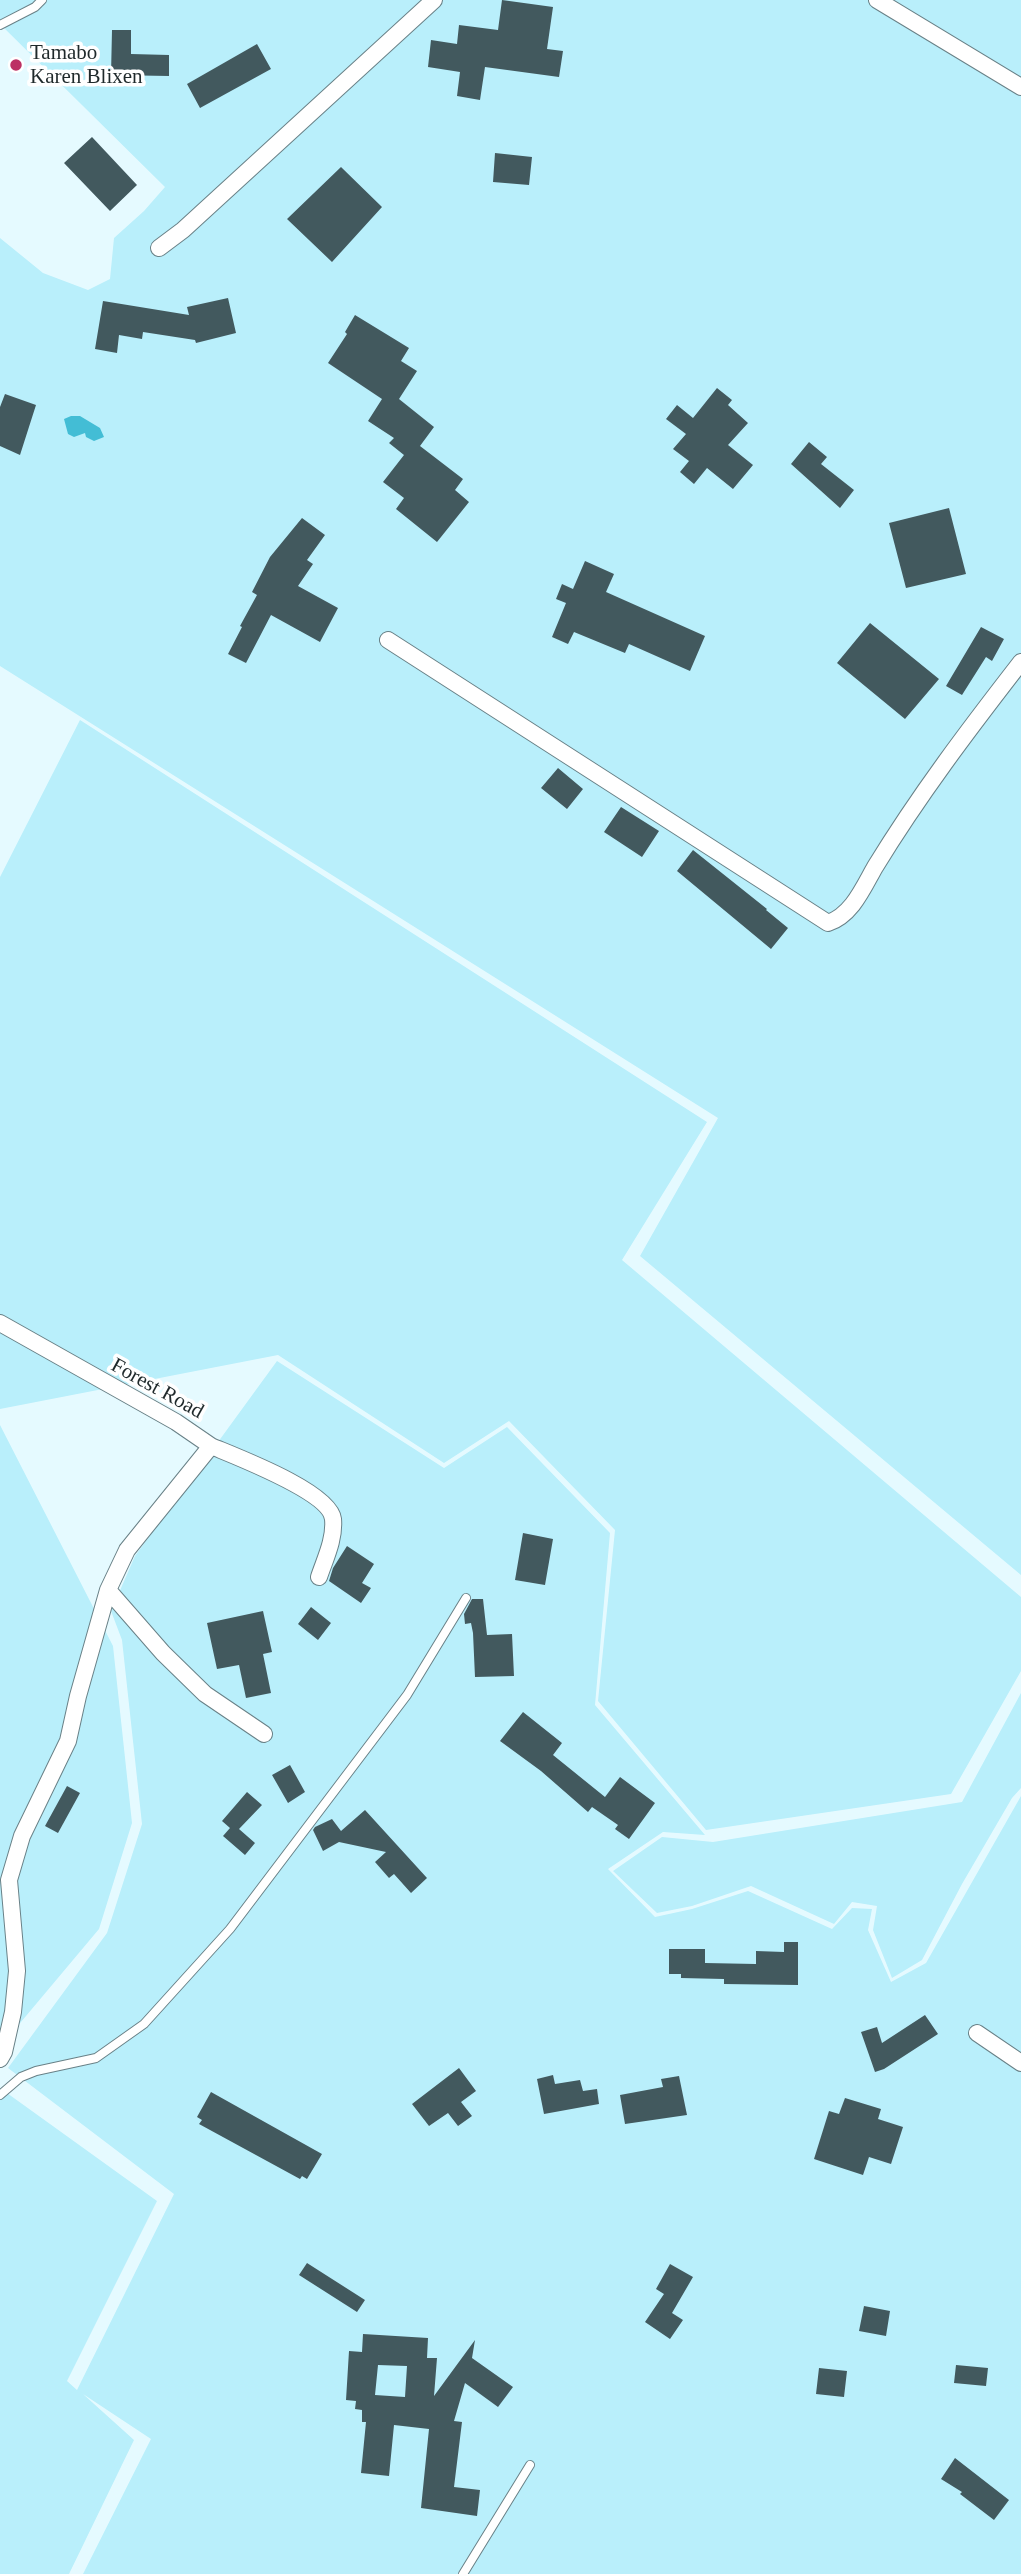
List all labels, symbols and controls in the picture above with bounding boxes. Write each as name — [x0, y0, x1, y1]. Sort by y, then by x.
place label: Tamabo Karen Blixen — [30, 40, 143, 90]
marker: Tamabo Karen Blixen — [8, 57, 24, 73]
street label: Forest Road — [106, 1353, 208, 1425]

